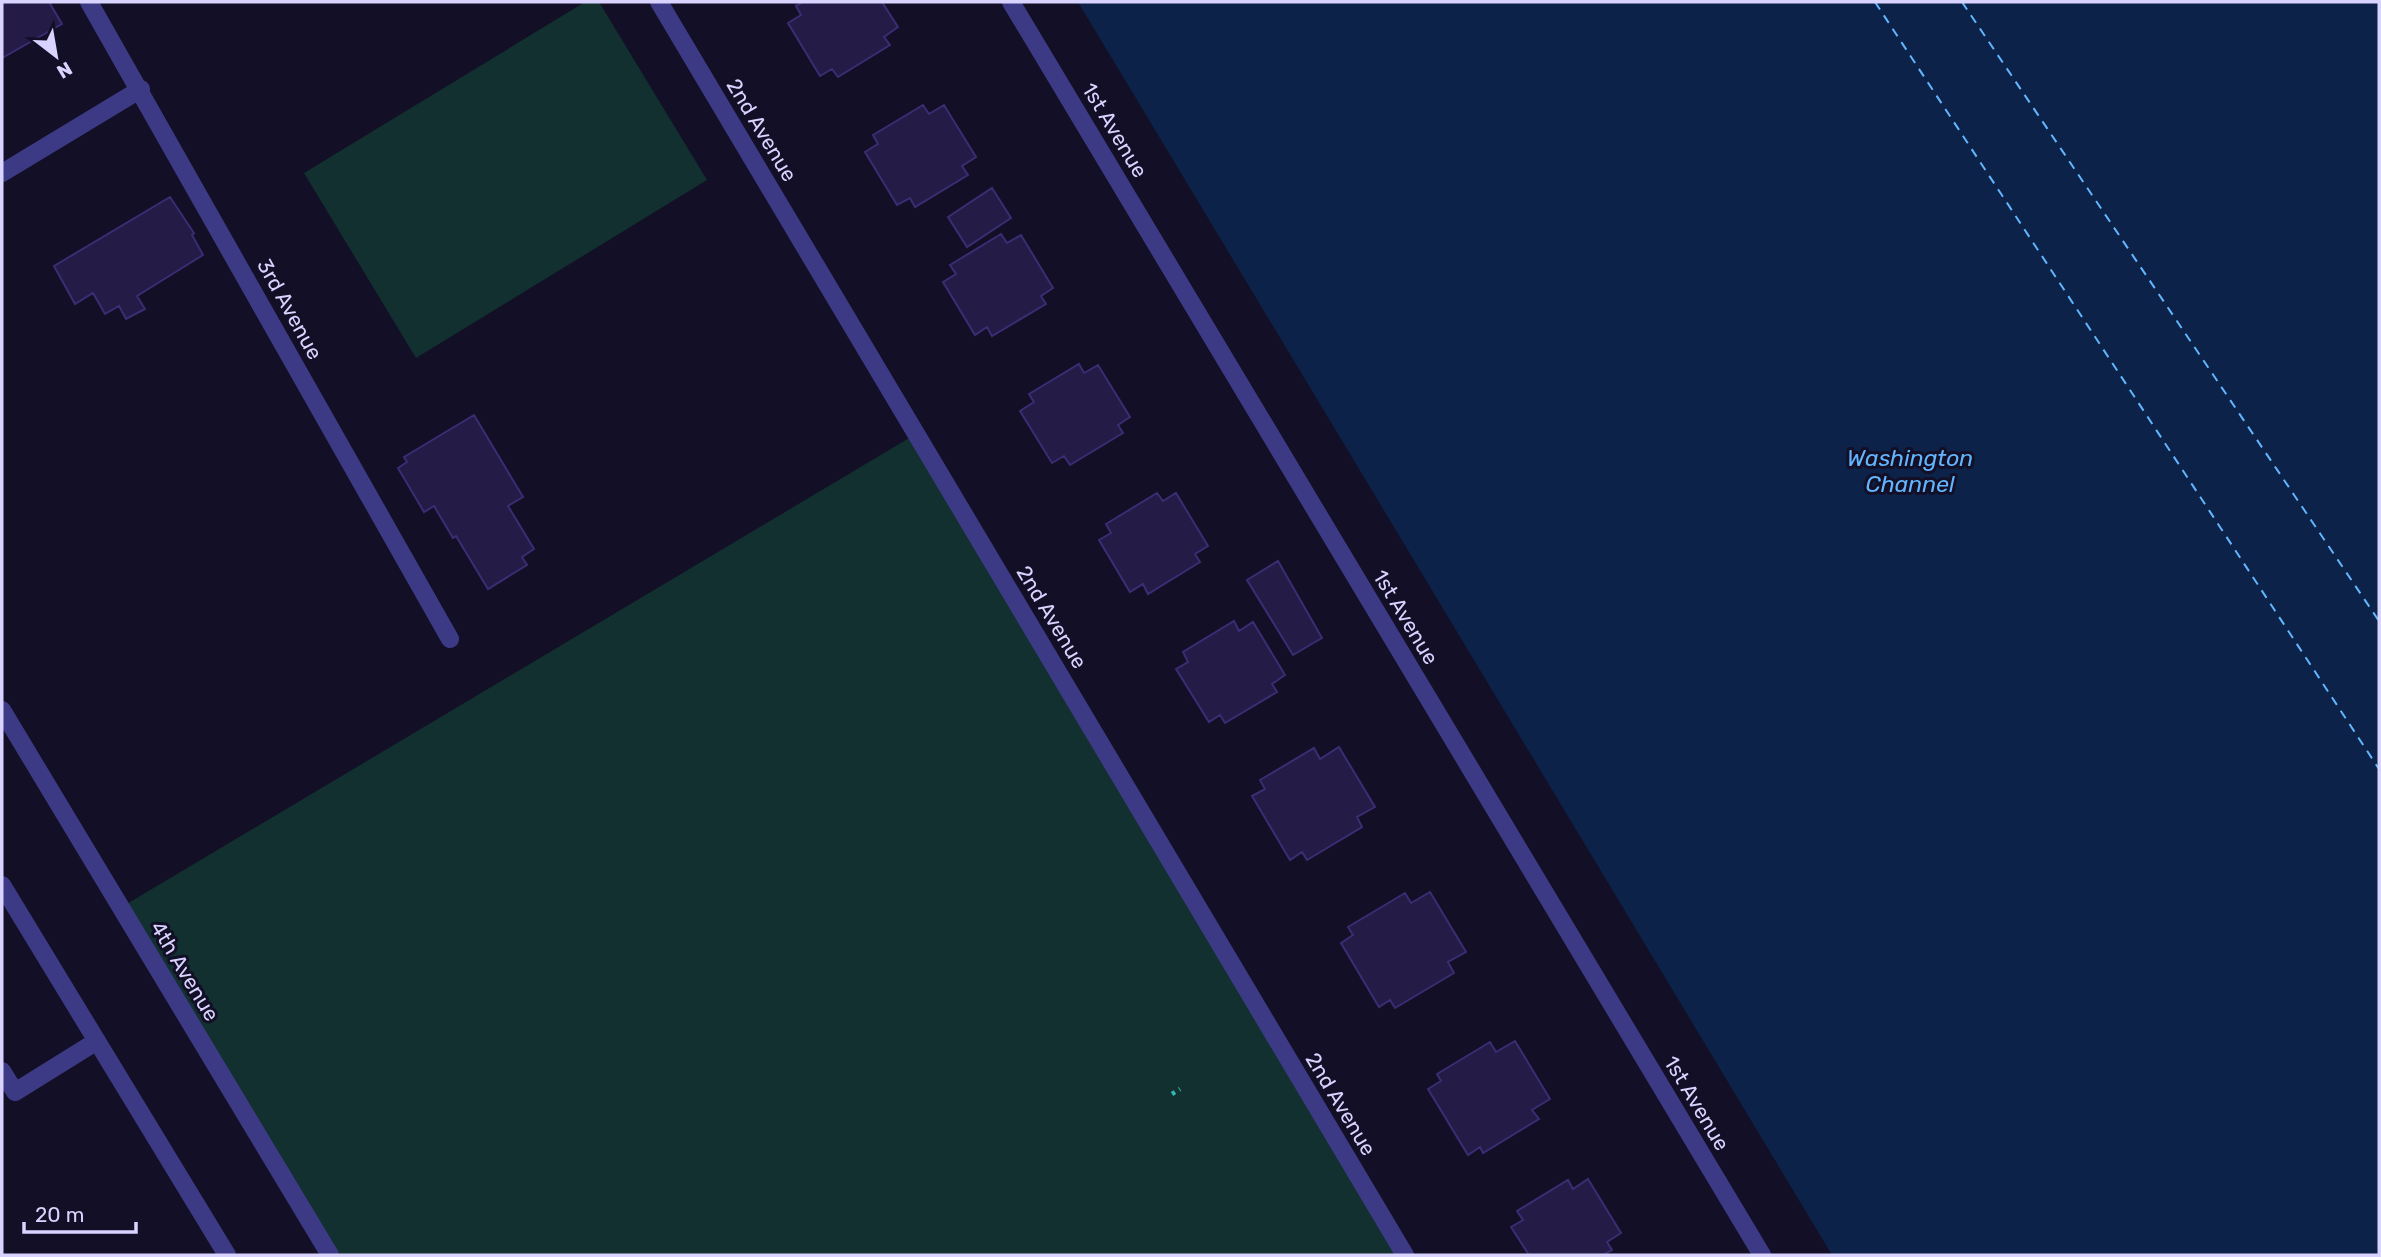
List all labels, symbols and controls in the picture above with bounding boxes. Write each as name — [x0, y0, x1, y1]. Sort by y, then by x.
north arrow — [21, 21, 91, 91]
text: N — [53, 57, 76, 84]
street label: 2nd Avenue — [721, 74, 803, 186]
street label: 1st Avenue — [1077, 78, 1153, 182]
street label: 3rd Avenue — [252, 254, 328, 364]
water label: Washington Channel — [1847, 444, 1973, 498]
street label: 2nd Avenue — [1011, 561, 1093, 673]
street label: 1st Avenue — [1368, 565, 1444, 669]
street label: 4th Avenue — [145, 916, 225, 1026]
street label: 2nd Avenue — [1300, 1048, 1382, 1160]
street label: 1st Avenue — [1659, 1051, 1735, 1155]
scale bar — [24, 1190, 136, 1234]
text: 20 m — [35, 1202, 84, 1227]

